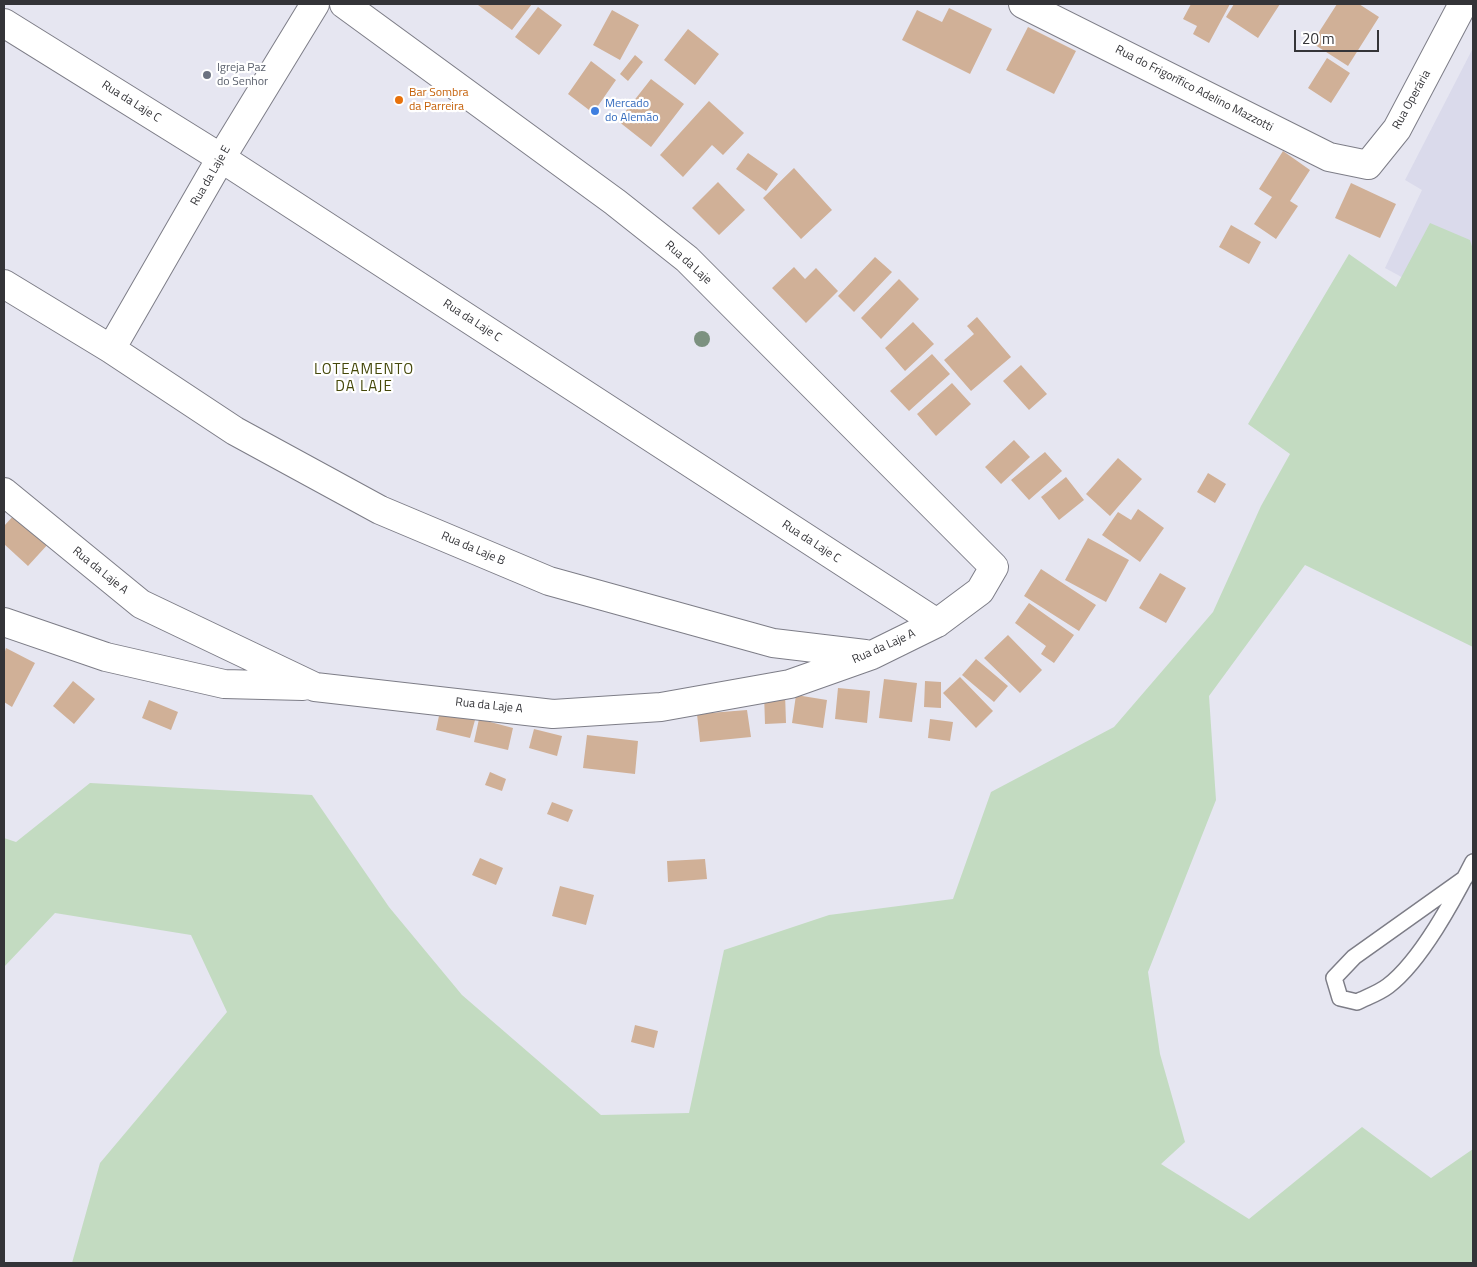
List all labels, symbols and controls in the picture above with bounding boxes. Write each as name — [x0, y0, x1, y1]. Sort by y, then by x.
scale bar — [1297, 20, 1382, 52]
text: 20 m — [1302, 27, 1335, 50]
street label: Rua do Frigorífico Adelino Mazzotti — [1113, 43, 1275, 135]
place label: Igreja Paz do Senhor — [217, 61, 268, 89]
street label: Rua Operária — [1390, 68, 1434, 132]
marker: Igreja Paz do Senhor — [201, 69, 213, 81]
street label: Rua da Laje C — [99, 78, 163, 126]
place label: Bar Sombra da Parreira — [409, 86, 469, 114]
marker: Bar Sombra da Parreira — [393, 94, 405, 106]
place label: Mercado do Alemão — [605, 97, 659, 125]
marker: Mercado do Alemão — [589, 105, 601, 117]
street label: Rua da Laje E — [188, 143, 234, 209]
street label: Rua da Laje — [662, 238, 714, 288]
street label: Rua da Laje C — [440, 297, 504, 345]
district label: LOTEAMENTO DA LAJE — [313, 361, 415, 396]
street label: Rua da Laje C — [779, 518, 843, 566]
street label: Rua da Laje B — [439, 529, 507, 569]
street label: Rua da Laje A — [69, 544, 131, 598]
street label: Rua da Laje A — [850, 627, 918, 667]
street label: Rua da Laje A — [455, 695, 523, 717]

